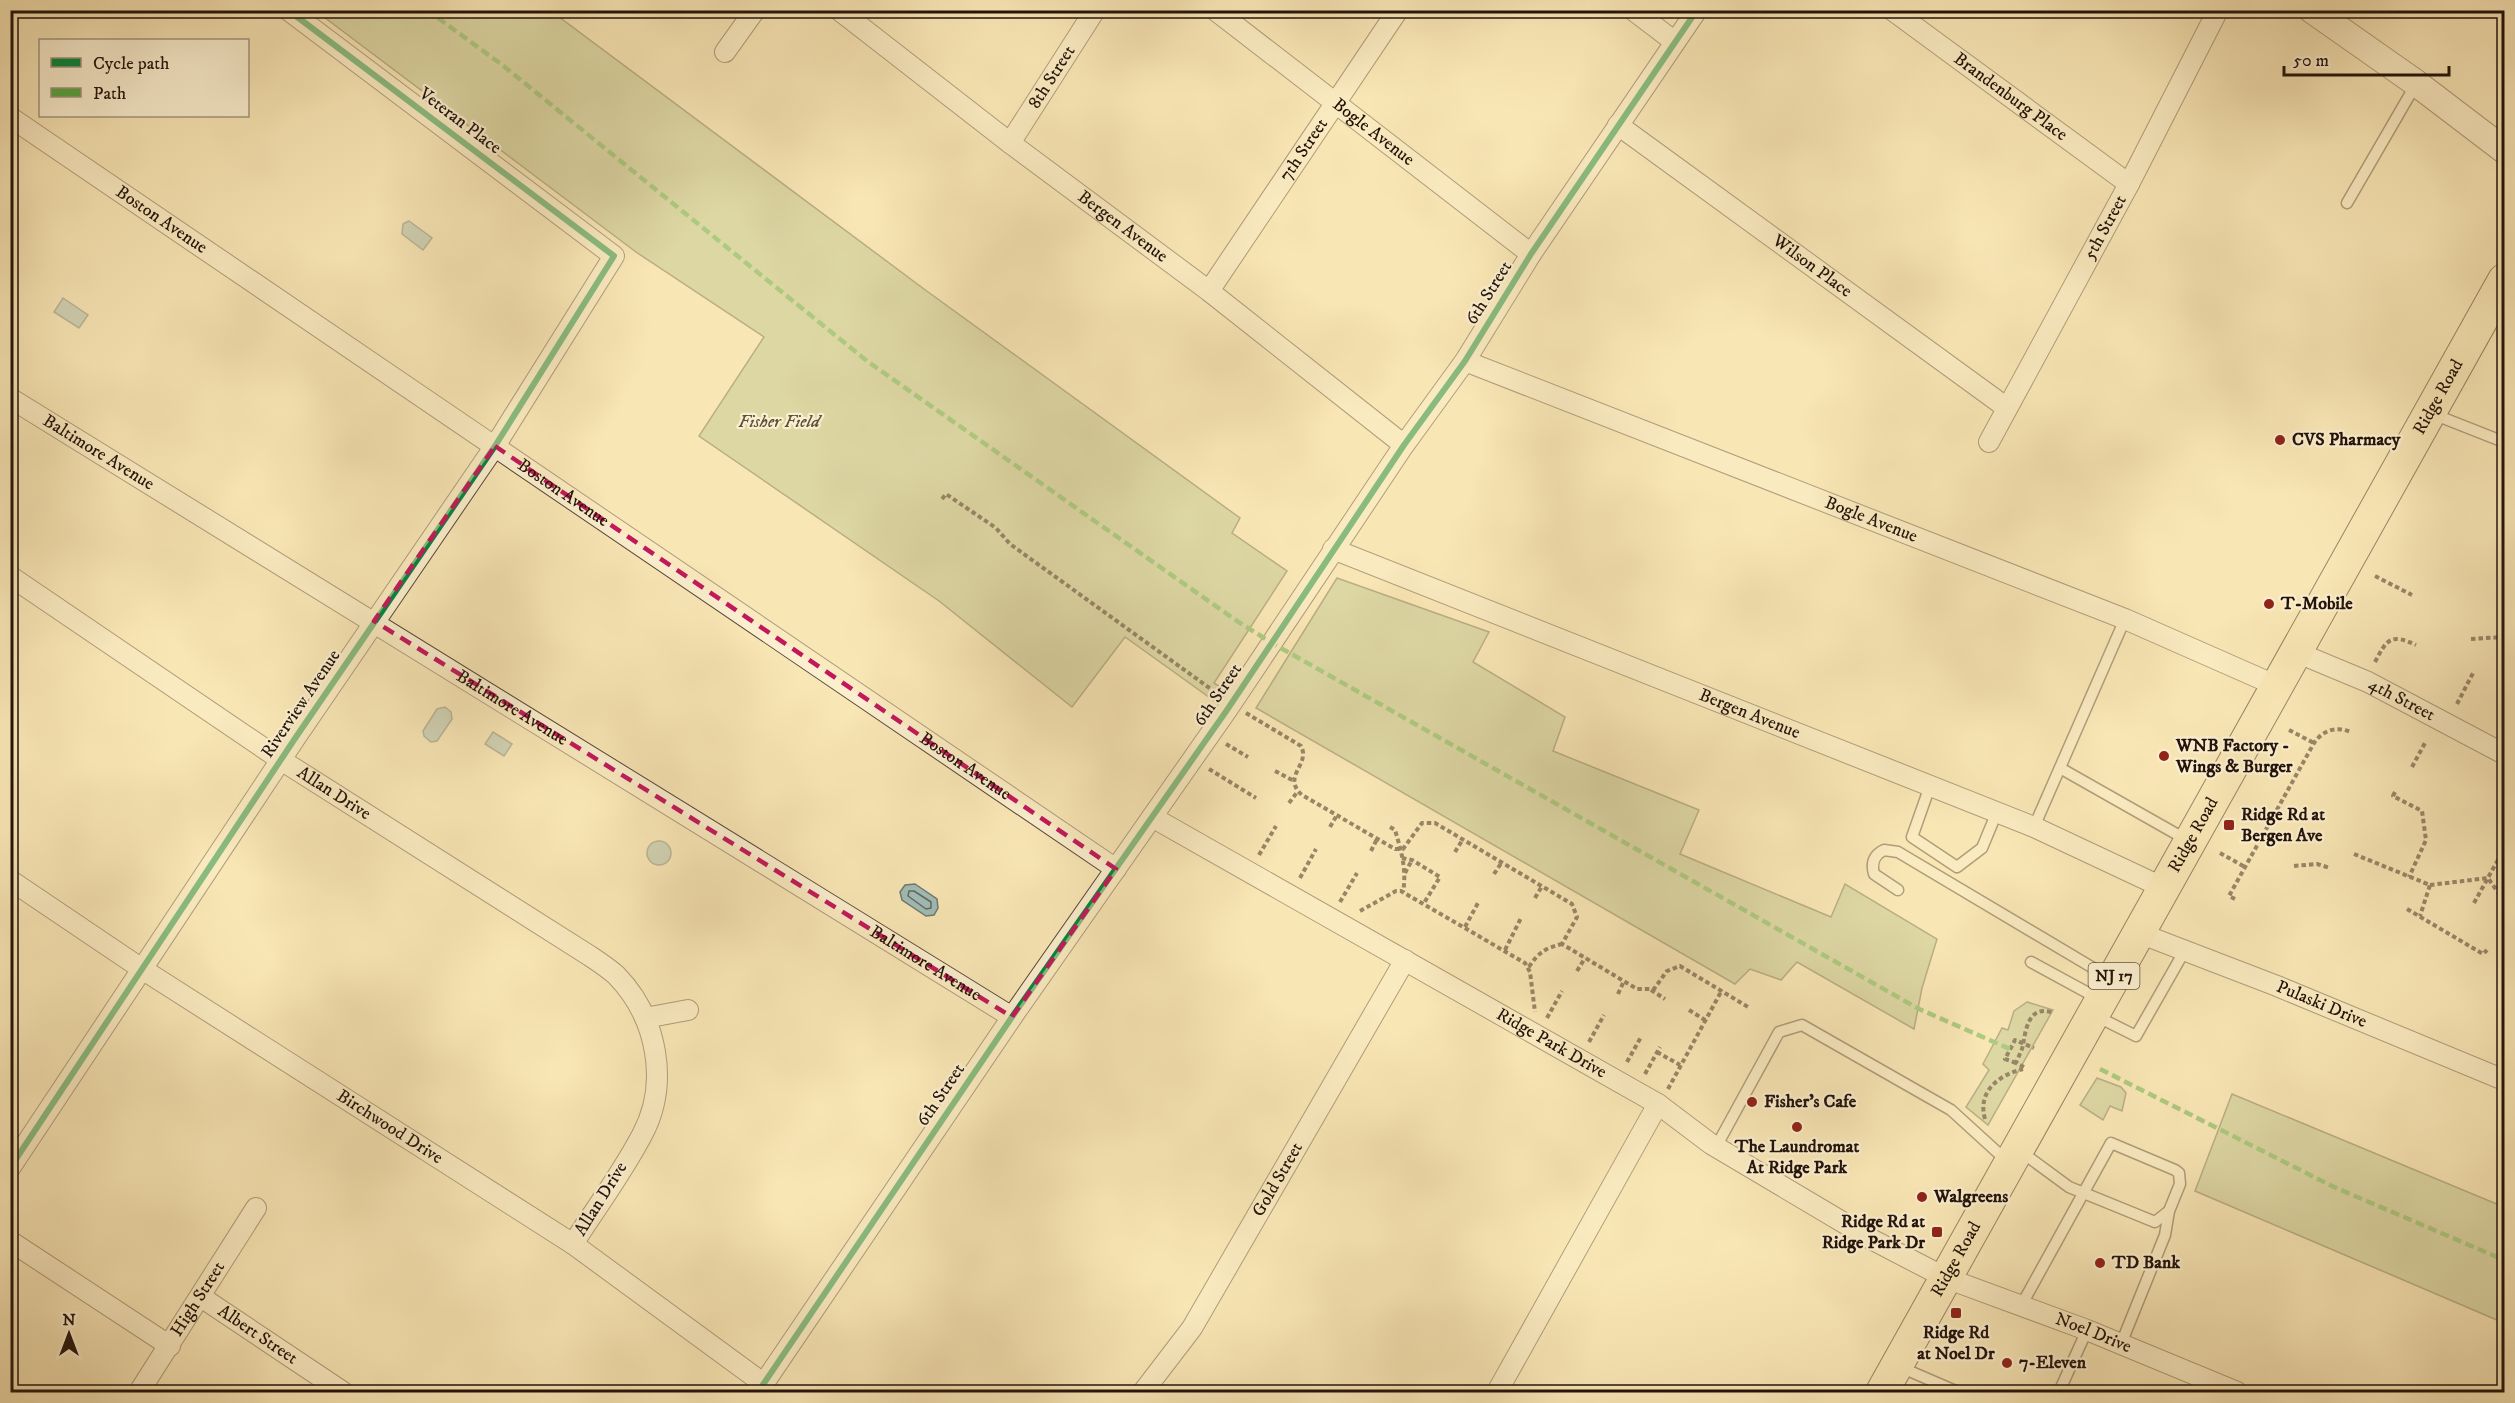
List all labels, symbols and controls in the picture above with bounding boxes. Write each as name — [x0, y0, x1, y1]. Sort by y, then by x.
legend — [39, 39, 249, 117]
scale bar — [2284, 39, 2449, 77]
street label: 8th Street — [1024, 41, 1080, 113]
street label: Brandenburg Place — [1949, 48, 2072, 146]
text: 50 m — [2293, 50, 2329, 72]
text: Cycle path — [93, 53, 170, 75]
street label: Veteran Place — [414, 82, 505, 159]
text: Path — [93, 83, 127, 105]
street label: Bogle Avenue — [1328, 94, 1419, 171]
street label: 7th Street — [1275, 114, 1333, 186]
street label: Boston Avenue — [111, 181, 211, 259]
street label: Bergen Avenue — [1073, 186, 1172, 268]
street label: 5th Street — [2079, 191, 2132, 264]
street label: Wilson Place — [1767, 229, 1856, 303]
street label: 6th Street — [1461, 257, 1517, 329]
street label: Ridge Road — [2409, 355, 2468, 439]
street label: Baltimore Avenue — [39, 410, 158, 495]
park label: Fisher Field — [738, 411, 822, 433]
place label: CVS Pharmacy — [2292, 429, 2401, 451]
marker: CVS Pharmacy — [2273, 433, 2287, 447]
street label: Boston Avenue — [513, 454, 613, 532]
street label: Bogle Avenue — [1822, 492, 1921, 548]
place label: T-Mobile — [2280, 593, 2353, 615]
marker: T-Mobile — [2262, 597, 2276, 611]
street label: Riverview Avenue — [257, 646, 345, 762]
street label: 6th Street — [1189, 659, 1247, 731]
street label: Baltimore Avenue — [452, 665, 572, 751]
street label: 4th Street — [2365, 673, 2439, 726]
street label: Bergen Avenue — [1696, 684, 1803, 744]
street label: Boston Avenue — [915, 728, 1015, 805]
place label: WNB Factory - Wings & Burger — [2175, 735, 2293, 778]
marker: WNB Factory - Wings & Burger — [2157, 749, 2171, 763]
street label: Allan Drive — [293, 762, 375, 825]
street label: Ridge Road — [2164, 794, 2223, 877]
place label: Ridge Rd at Bergen Ave — [2241, 804, 2325, 847]
marker: Ridge Rd at Bergen Ave — [2222, 818, 2236, 832]
street label: Baltimore Avenue — [866, 921, 985, 1006]
road number: NJ 17 — [2088, 963, 2140, 989]
street label: Pulaski Drive — [2273, 976, 2370, 1033]
street label: Ridge Park Drive — [1492, 1003, 1610, 1083]
street label: 6th Street — [912, 1059, 970, 1131]
street label: Birchwood Drive — [332, 1085, 447, 1169]
place label: Fisher's Cafe — [1764, 1091, 1857, 1113]
marker: Fisher's Cafe — [1745, 1095, 1759, 1109]
marker: The Laundromat At Ridge Park — [1790, 1120, 1804, 1134]
place label: The Laundromat At Ridge Park — [1734, 1136, 1859, 1179]
street label: Gold Street — [1248, 1138, 1308, 1221]
street label: Allan Drive — [570, 1158, 632, 1240]
place label: Walgreens — [1933, 1186, 2008, 1208]
marker: Walgreens — [1915, 1190, 1929, 1204]
place label: Ridge Rd at Ridge Park Dr — [1822, 1211, 1925, 1254]
street label: Ridge Road — [1926, 1218, 1986, 1301]
marker: Ridge Rd at Ridge Park Dr — [1930, 1225, 1944, 1239]
place label: TD Bank — [2111, 1252, 2181, 1274]
marker: TD Bank — [2093, 1256, 2107, 1270]
street label: High Street — [166, 1257, 230, 1341]
street label: Albert Street — [213, 1300, 302, 1370]
north arrow — [39, 1304, 99, 1364]
marker: Ridge Rd at Noel Dr — [1949, 1306, 1963, 1320]
street label: Noel Drive — [2052, 1308, 2135, 1358]
text: N — [62, 1310, 76, 1330]
place label: Ridge Rd at Noel Dr — [1917, 1322, 1995, 1365]
place label: 7-Eleven — [2019, 1352, 2087, 1374]
marker: 7-Eleven — [2000, 1356, 2014, 1370]

